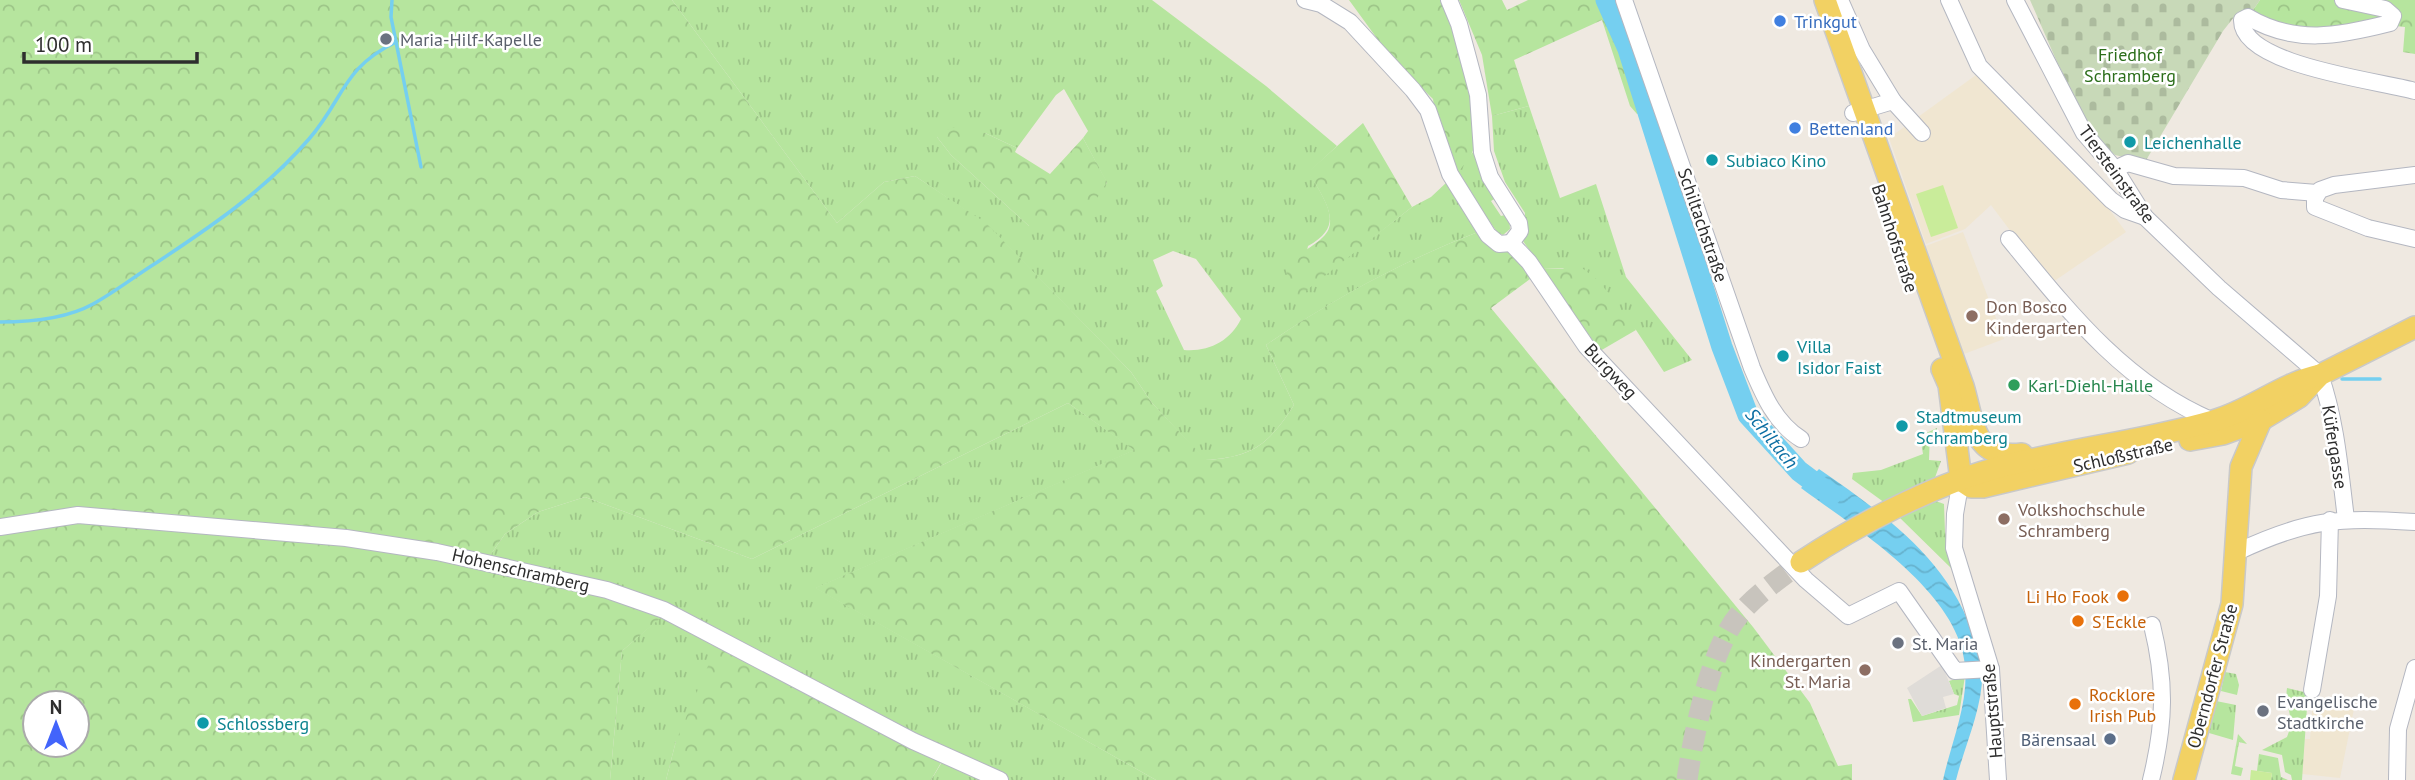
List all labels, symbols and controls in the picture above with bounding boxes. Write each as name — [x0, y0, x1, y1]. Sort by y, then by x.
place label: Trinkgut — [1794, 10, 1857, 33]
marker: Trinkgut — [1772, 13, 1788, 29]
scale bar — [24, 21, 198, 65]
place label: Maria-Hilf-Kapelle — [400, 28, 542, 51]
text: 100 m — [35, 31, 92, 58]
marker: Maria-Hilf-Kapelle — [378, 31, 394, 47]
park label: Friedhof Schramberg — [2084, 43, 2176, 87]
place label: Bettenland — [1809, 117, 1893, 140]
marker: Bettenland — [1787, 120, 1803, 136]
street label: Tiersteinstraße — [2074, 120, 2160, 228]
place label: Leichenhalle — [2144, 131, 2242, 154]
marker: Leichenhalle — [2122, 134, 2138, 150]
place label: Subiaco Kino — [1726, 149, 1826, 172]
marker: Subiaco Kino — [1704, 152, 1720, 168]
street label: Schiltachstraße — [1673, 165, 1733, 285]
street label: Bahnhofstraße — [1867, 181, 1923, 295]
place label: Don Bosco Kindergarten — [1986, 295, 2087, 339]
marker: Don Bosco Kindergarten — [1964, 308, 1980, 324]
place label: Villa Isidor Faist — [1796, 335, 1882, 379]
street label: Burgweg — [1580, 338, 1642, 404]
marker: Villa Isidor Faist — [1775, 348, 1791, 364]
place label: Karl-Diehl-Halle — [2028, 374, 2153, 397]
marker: Karl-Diehl-Halle — [2006, 377, 2022, 393]
water label: Schiltach — [1740, 403, 1804, 473]
street label: Küfergasse — [2317, 404, 2353, 490]
place label: Stadtmuseum Schramberg — [1916, 405, 2022, 449]
marker: Stadtmuseum Schramberg — [1894, 418, 1910, 434]
street label: Schloßstraße — [2071, 432, 2175, 478]
place label: Volkshochschule Schramberg — [2017, 498, 2145, 542]
marker: Volkshochschule Schramberg — [1996, 511, 2012, 527]
street label: Hohenschramberg — [450, 543, 592, 597]
place label: Li Ho Fook — [2026, 585, 2109, 608]
marker: Li Ho Fook — [2115, 588, 2131, 604]
street label: Oberndorfer Straße — [2182, 601, 2242, 751]
place label: S'Eckle — [2092, 610, 2146, 633]
marker: S'Eckle — [2070, 613, 2086, 629]
place label: St. Maria — [1912, 632, 1978, 655]
marker: St. Maria — [1890, 635, 1906, 651]
place label: Kindergarten St. Maria — [1750, 649, 1851, 693]
marker: Kindergarten St. Maria — [1857, 662, 1873, 678]
street label: Hauptstraße — [1976, 663, 2008, 759]
place label: Rocklore Irish Pub — [2089, 683, 2156, 727]
north arrow — [21, 689, 91, 759]
place label: Evangelische Stadtkirche — [2277, 690, 2378, 734]
text: N — [50, 695, 62, 719]
marker: Rocklore Irish Pub — [2067, 696, 2083, 712]
marker: Evangelische Stadtkirche — [2255, 703, 2271, 719]
place label: Schlossberg — [217, 712, 309, 735]
marker: Schlossberg — [195, 715, 211, 731]
place label: Bärensaal — [2021, 728, 2097, 751]
marker: Bärensaal — [2102, 731, 2118, 747]

